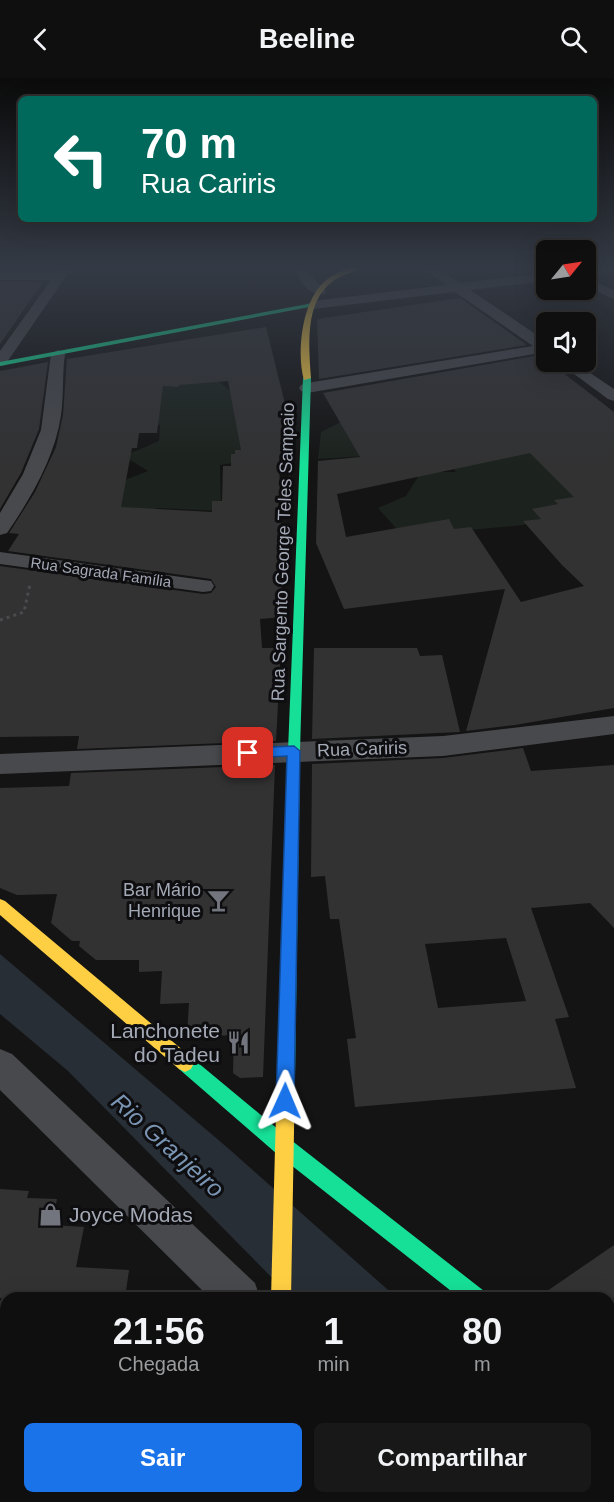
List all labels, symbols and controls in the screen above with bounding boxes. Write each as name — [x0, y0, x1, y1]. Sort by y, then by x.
icon: back — [24, 23, 57, 56]
icon: search — [557, 23, 590, 56]
text: Beeline — [259, 24, 355, 54]
icon: left — [42, 120, 120, 198]
text: 70 m — [141, 120, 237, 167]
text: Rua Cariris — [141, 169, 276, 199]
north arrow — [536, 240, 596, 300]
map controls — [536, 240, 596, 372]
button: sound — [536, 312, 596, 372]
street label: Rua Sargento George Teles Sampaio — [268, 402, 298, 702]
street label: Rua Sagrada Família — [30, 554, 173, 590]
pin — [222, 727, 273, 778]
icon: arrive — [231, 736, 264, 769]
street label: Rua Cariris — [317, 737, 407, 761]
place label: Bar Mário Henrique — [123, 880, 201, 921]
bar icon: Bar Mário Henrique — [206, 887, 232, 913]
place label: Lanchonete do Tadeu — [110, 1019, 220, 1066]
restaurant icon: Lanchonete do Tadeu — [225, 1029, 251, 1055]
position arrow — [253, 1069, 317, 1133]
water label: Rio Granjeiro — [106, 1088, 230, 1202]
shop icon: Joyce Modas — [38, 1201, 64, 1227]
place label: Joyce Modas — [69, 1203, 193, 1226]
text: 21:56 — [113, 1311, 205, 1352]
text: 1 — [323, 1311, 344, 1352]
text: 80 — [462, 1311, 502, 1352]
text: Chegada — [118, 1353, 199, 1375]
text: min — [317, 1353, 350, 1375]
text: m — [474, 1353, 491, 1375]
button: Sair — [24, 1423, 302, 1492]
button: Compartilhar — [314, 1423, 591, 1492]

